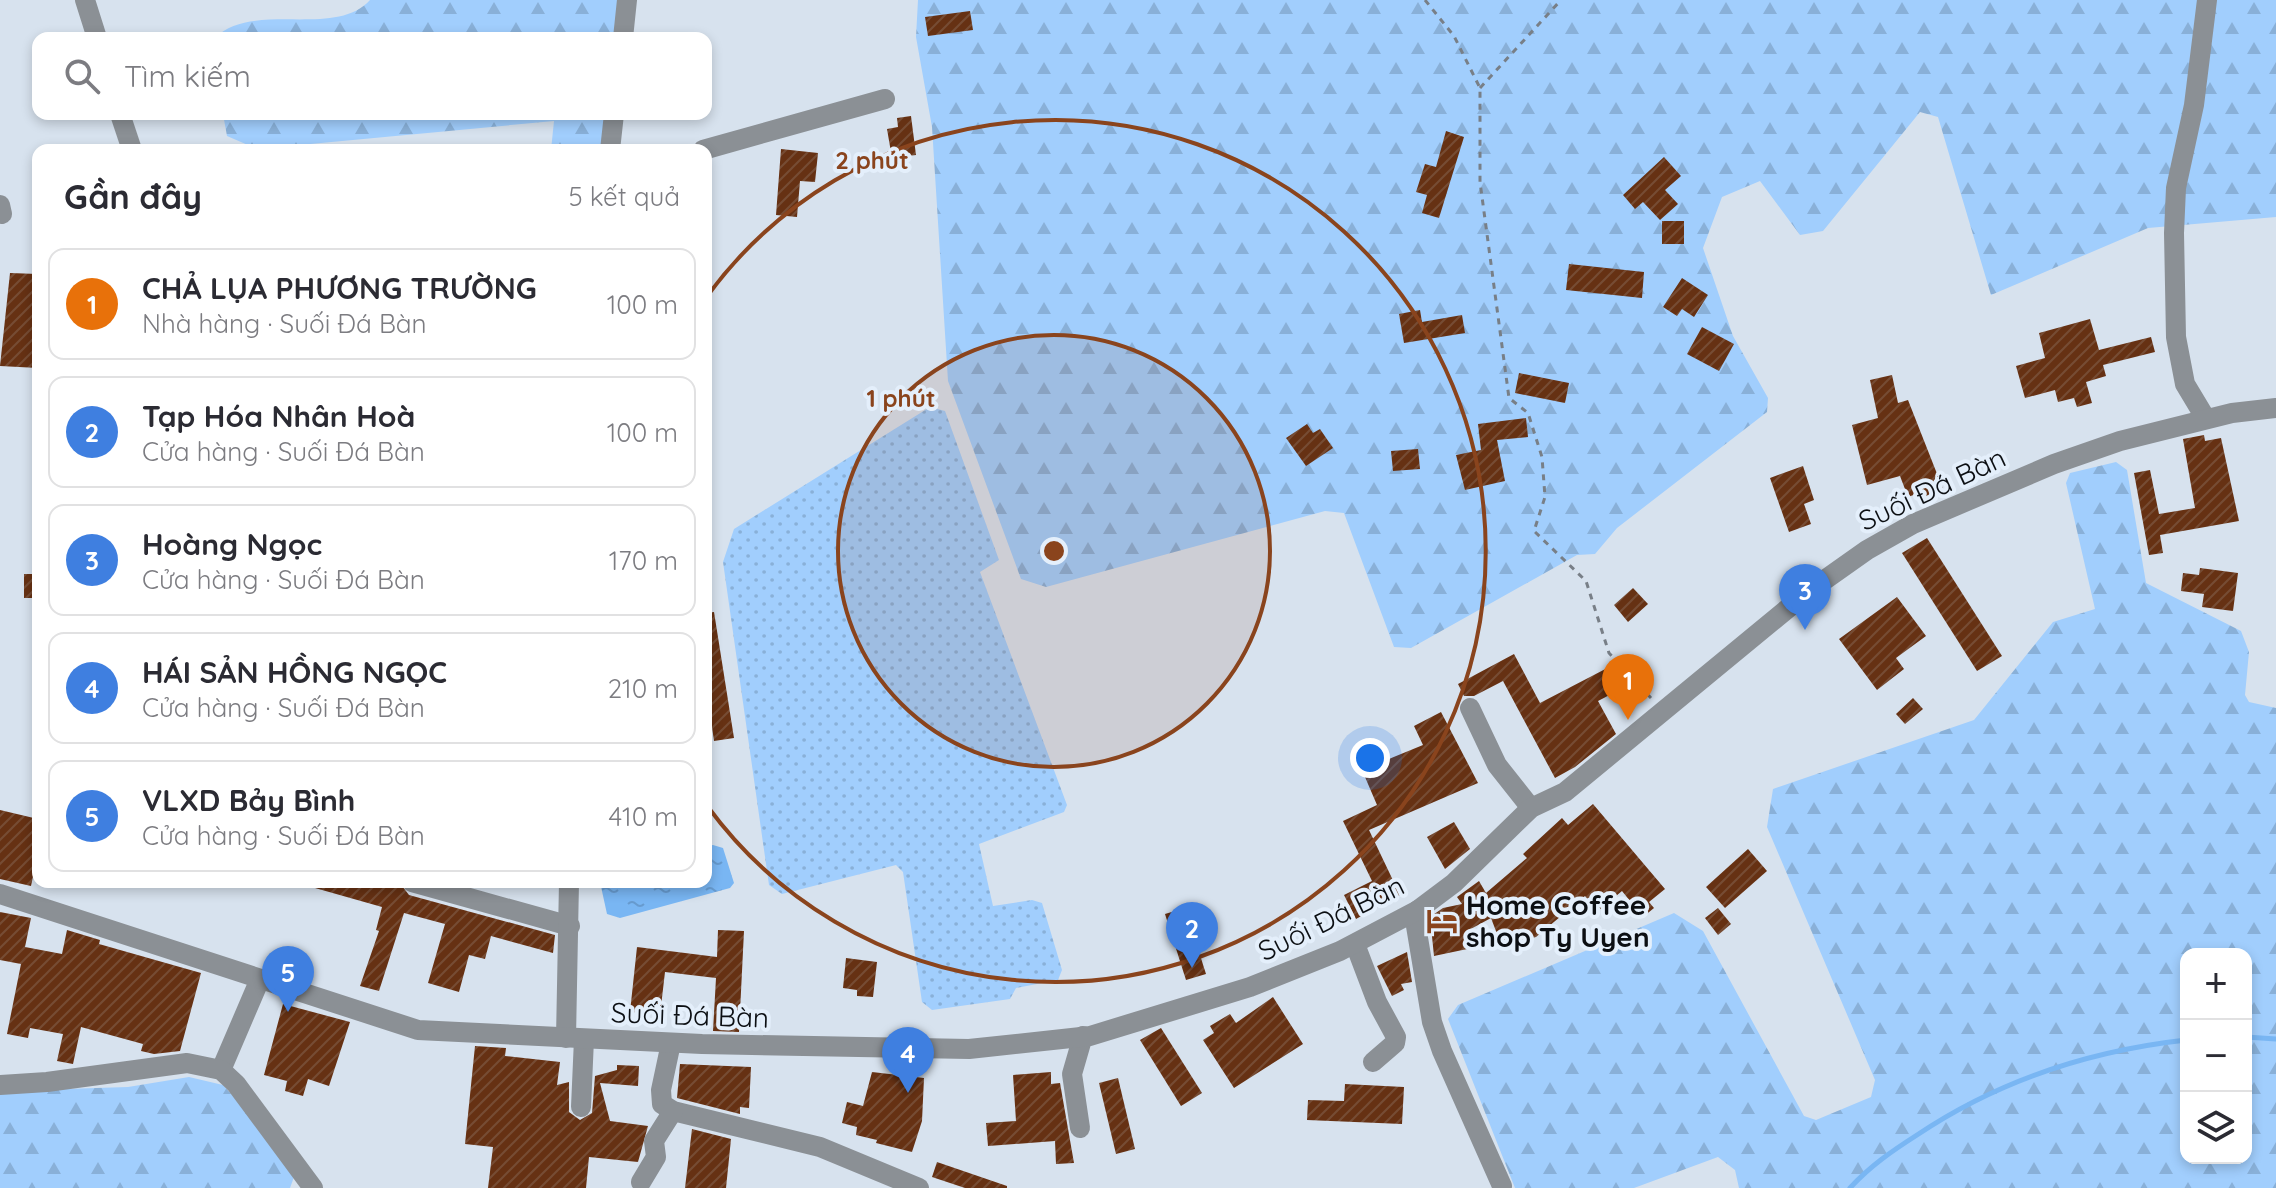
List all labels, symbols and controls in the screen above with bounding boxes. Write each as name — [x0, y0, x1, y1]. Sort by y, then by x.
search box — [32, 32, 712, 120]
icon: search — [60, 54, 104, 98]
text: Tìm kiếm — [124, 57, 251, 95]
text: 2 phút — [835, 145, 909, 175]
text: Gần đây — [64, 175, 202, 218]
text: 5 kết quả — [568, 180, 680, 213]
text: CHẢ LỤA PHƯƠNG TRƯỜNG — [142, 269, 537, 307]
text: 1 — [87, 288, 97, 321]
text: 100 m — [607, 288, 678, 321]
text: Nhà hàng · Suối Đá Bàn — [142, 307, 427, 340]
text: 1 phút — [866, 383, 936, 413]
text: Tạp Hóa Nhân Hoà — [142, 397, 415, 435]
text: 2 — [85, 416, 99, 449]
text: 100 m — [607, 416, 678, 449]
text: Cửa hàng · Suối Đá Bàn — [142, 435, 425, 468]
street label: Suối Đá Bàn — [1853, 439, 2011, 538]
text: Hoàng Ngọc — [142, 525, 322, 563]
centre of rings — [1040, 537, 1068, 565]
text: 3 — [85, 544, 99, 577]
text: 170 m — [609, 544, 678, 577]
text: Cửa hàng · Suối Đá Bàn — [142, 563, 425, 596]
pin: 3 — [1779, 564, 1831, 630]
text: HÁI SẢN HỒNG NGỌC — [142, 653, 447, 691]
pin: 1 — [1602, 654, 1654, 720]
text: 4 — [84, 672, 100, 705]
text: 210 m — [608, 672, 678, 705]
text: Cửa hàng · Suối Đá Bàn — [142, 691, 425, 724]
your location — [1350, 738, 1390, 778]
text: VLXD Bảy Bình — [142, 781, 355, 819]
text: 5 — [85, 800, 99, 833]
text: 410 m — [609, 800, 678, 833]
text: Cửa hàng · Suối Đá Bàn — [142, 819, 425, 852]
street label: Suối Đá Bàn — [1252, 867, 1410, 968]
place label: Home Coffee shop Ty Uyen — [1466, 887, 1650, 954]
pin: 2 — [1166, 902, 1218, 968]
hotel icon: Home Coffee shop Ty Uyen — [1425, 904, 1459, 938]
pin: 5 — [262, 946, 314, 1012]
map controls — [2180, 948, 2252, 1164]
button: + — [2180, 948, 2252, 1020]
street label: Suối Đá Bàn — [610, 994, 770, 1035]
button: − — [2180, 1020, 2252, 1092]
pin: 4 — [882, 1027, 934, 1093]
button: layers — [2180, 1092, 2252, 1164]

